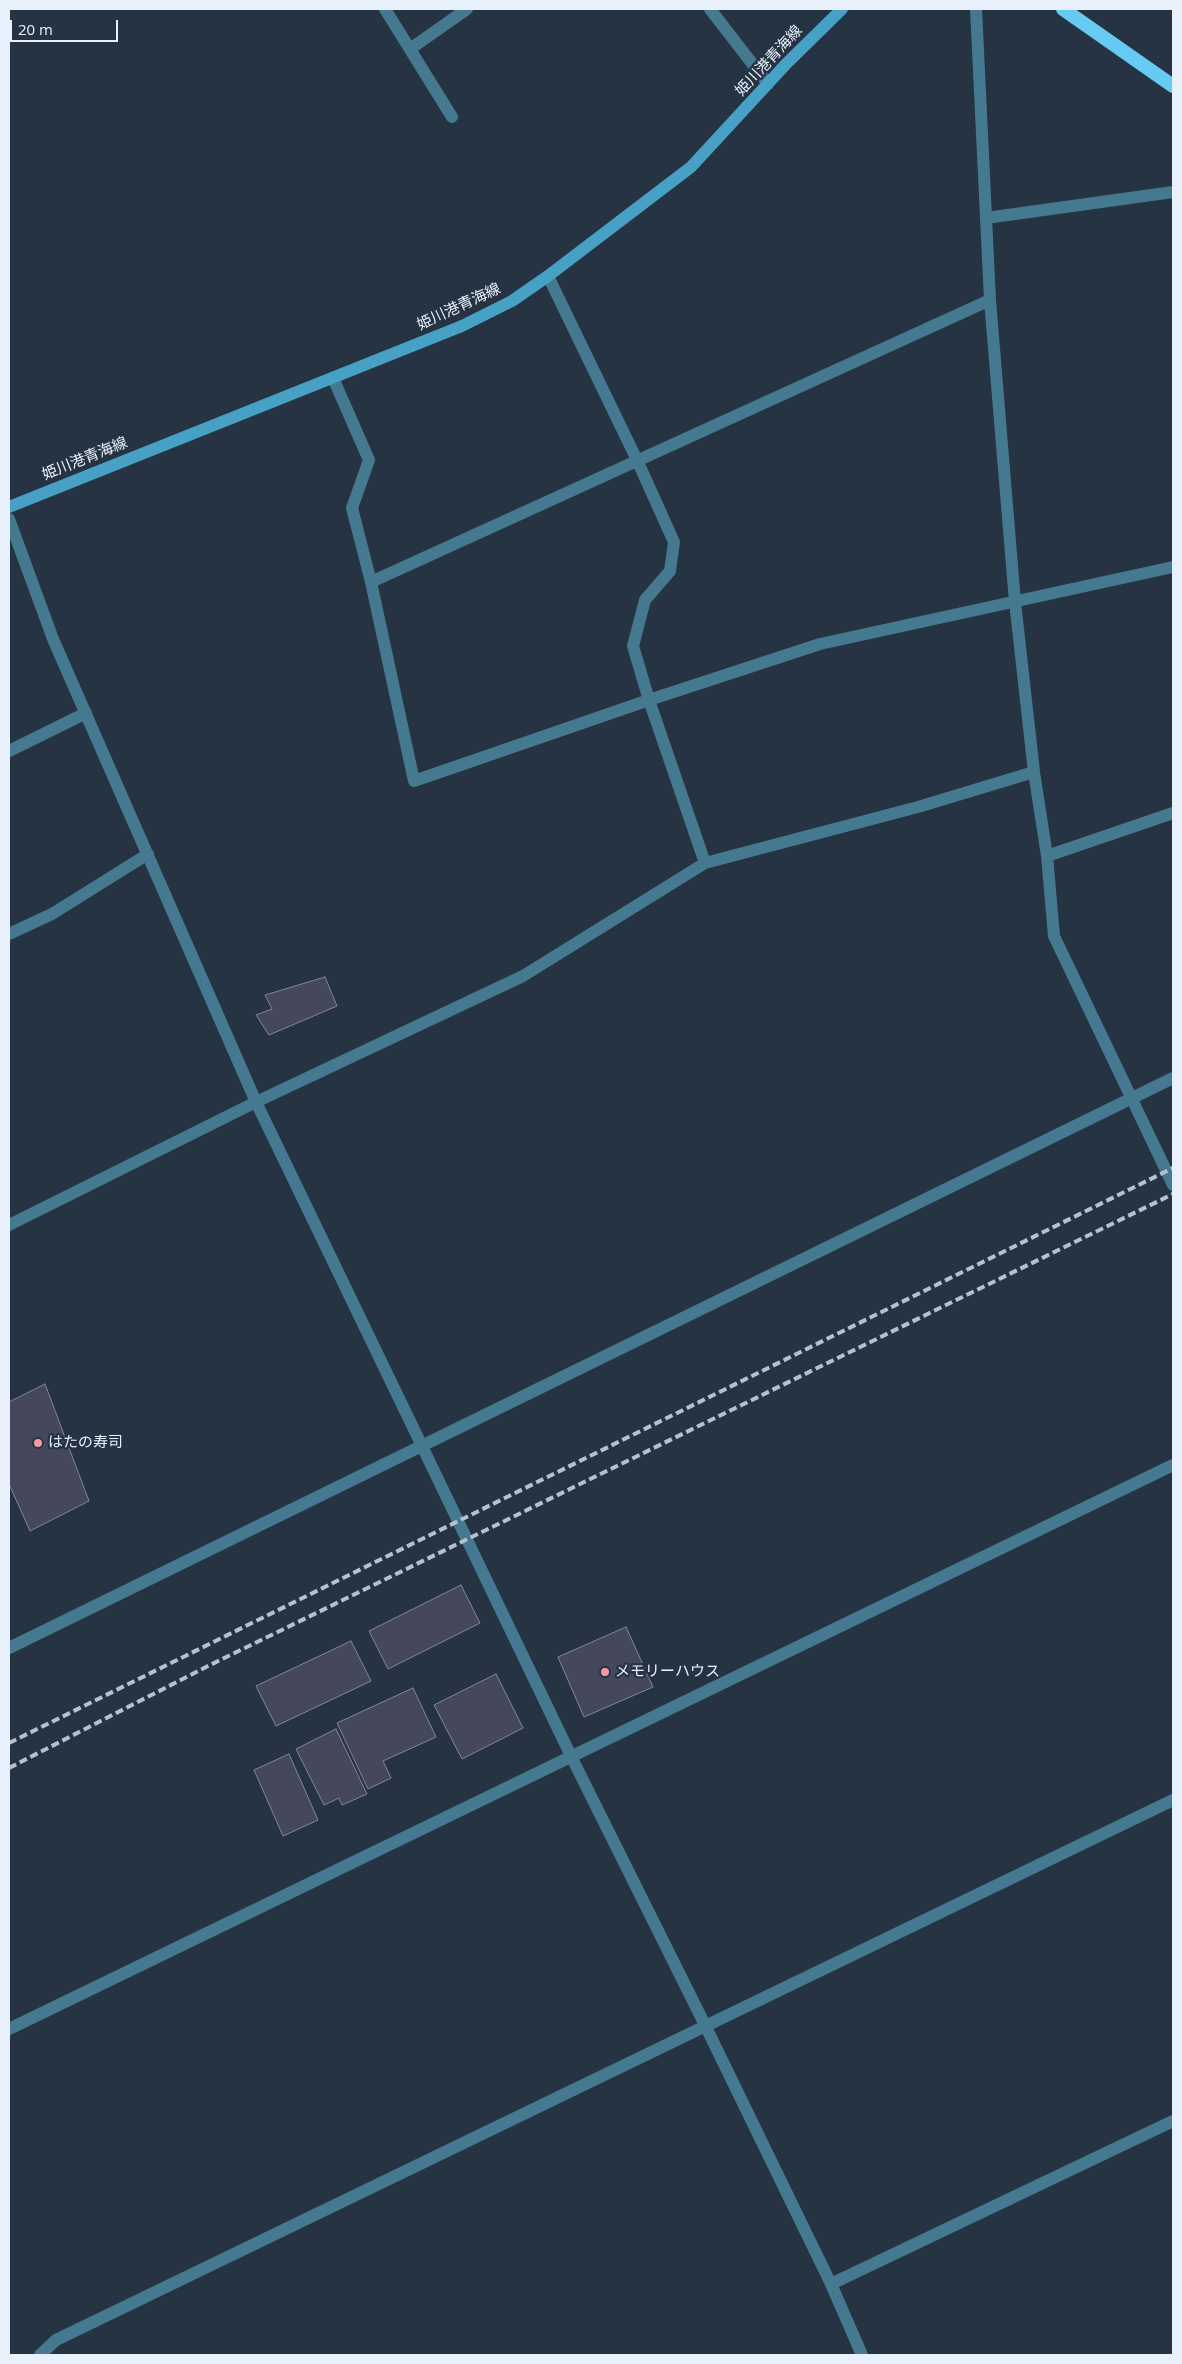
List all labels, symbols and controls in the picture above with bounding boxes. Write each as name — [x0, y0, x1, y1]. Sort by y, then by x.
scale bar — [12, 10, 120, 42]
text: 20 m — [18, 19, 53, 39]
street label: 姫川港青海線 — [732, 22, 806, 100]
street label: 姫川港青海線 — [414, 280, 504, 334]
street label: 姫川港青海線 — [40, 434, 130, 484]
place label: はたの寿司 — [48, 1434, 123, 1452]
marker: はたの寿司 — [32, 1437, 44, 1449]
place label: メモリーハウス — [615, 1663, 720, 1681]
marker: メモリーハウス — [599, 1666, 611, 1678]

